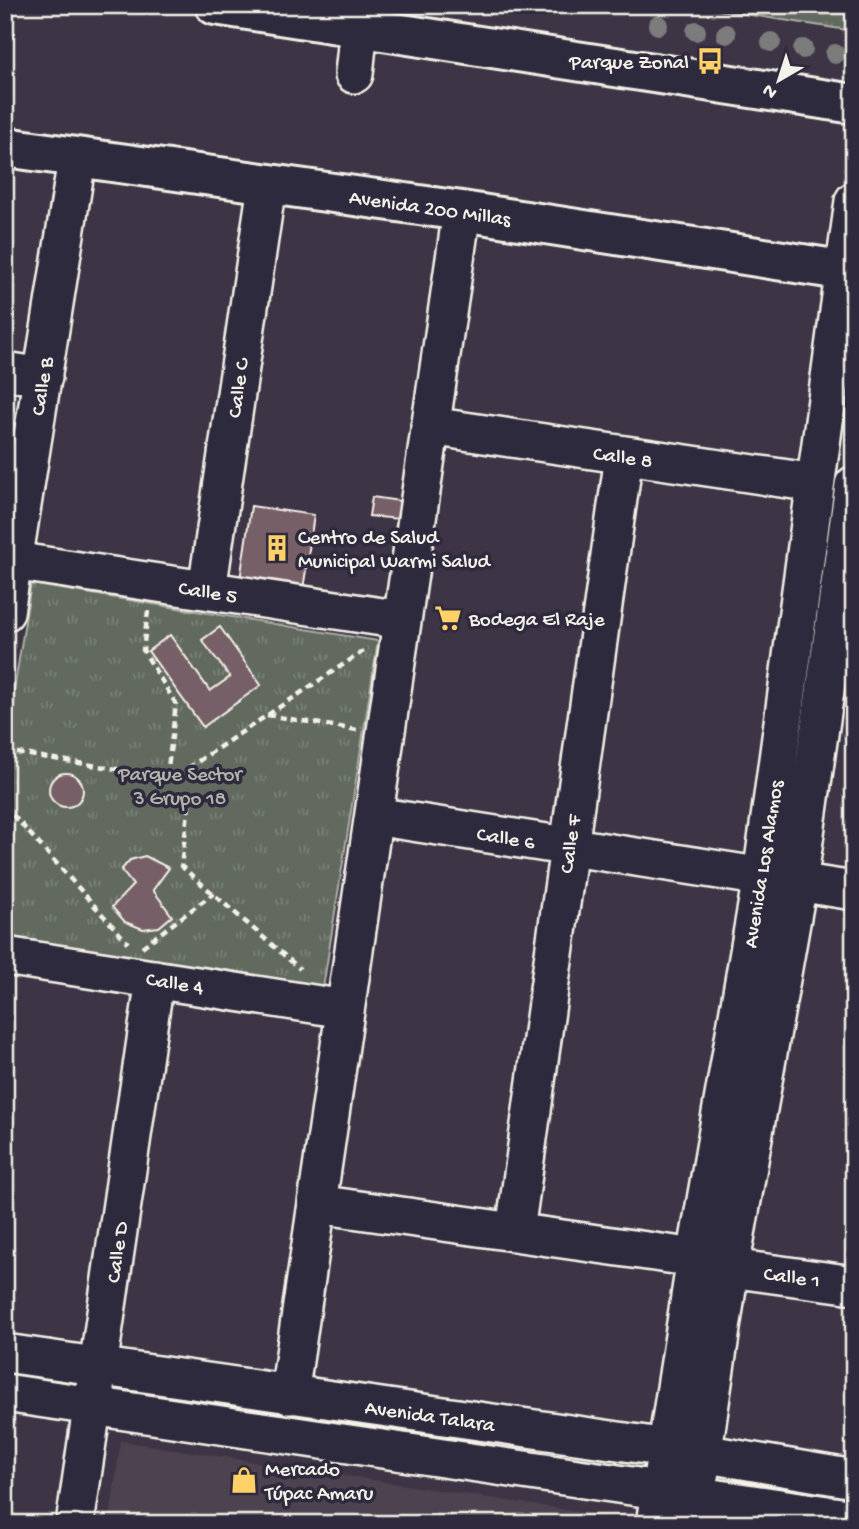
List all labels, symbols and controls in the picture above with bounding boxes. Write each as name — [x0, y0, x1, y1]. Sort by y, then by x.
bus stop icon: Parque Zonal — [695, 46, 725, 76]
north arrow — [744, 46, 814, 116]
place label: Parque Zonal — [568, 52, 689, 77]
text: N — [758, 78, 783, 103]
street label: Avenida 200 Millas — [347, 187, 513, 234]
street label: Calle B — [28, 354, 62, 418]
street label: Calle C — [224, 356, 257, 420]
street label: Calle 8 — [591, 443, 654, 476]
place label: Centro de Salud Municipal Warmi Salud — [298, 527, 491, 576]
building icon: Centro de Salud Municipal Warmi Salud — [262, 533, 292, 563]
street label: Calle 5 — [176, 577, 239, 611]
supermarket icon: Bodega El Raje — [433, 603, 463, 633]
place label: Bodega El Raje — [468, 609, 606, 634]
park label: Parque Sector 3 Grupo 18 — [117, 764, 243, 813]
street label: Avenida Los Alamos — [740, 778, 791, 950]
street label: Calle F — [556, 812, 589, 875]
street label: Calle 6 — [474, 824, 537, 857]
street label: Calle 4 — [144, 969, 205, 1002]
street label: Calle D — [103, 1220, 136, 1285]
street label: Calle 1 — [762, 1263, 821, 1296]
street label: Avenida Talara — [363, 1397, 497, 1440]
place label: Mercado Túpac Amaru — [264, 1459, 373, 1508]
shop icon: Mercado Túpac Amaru — [229, 1465, 259, 1495]

